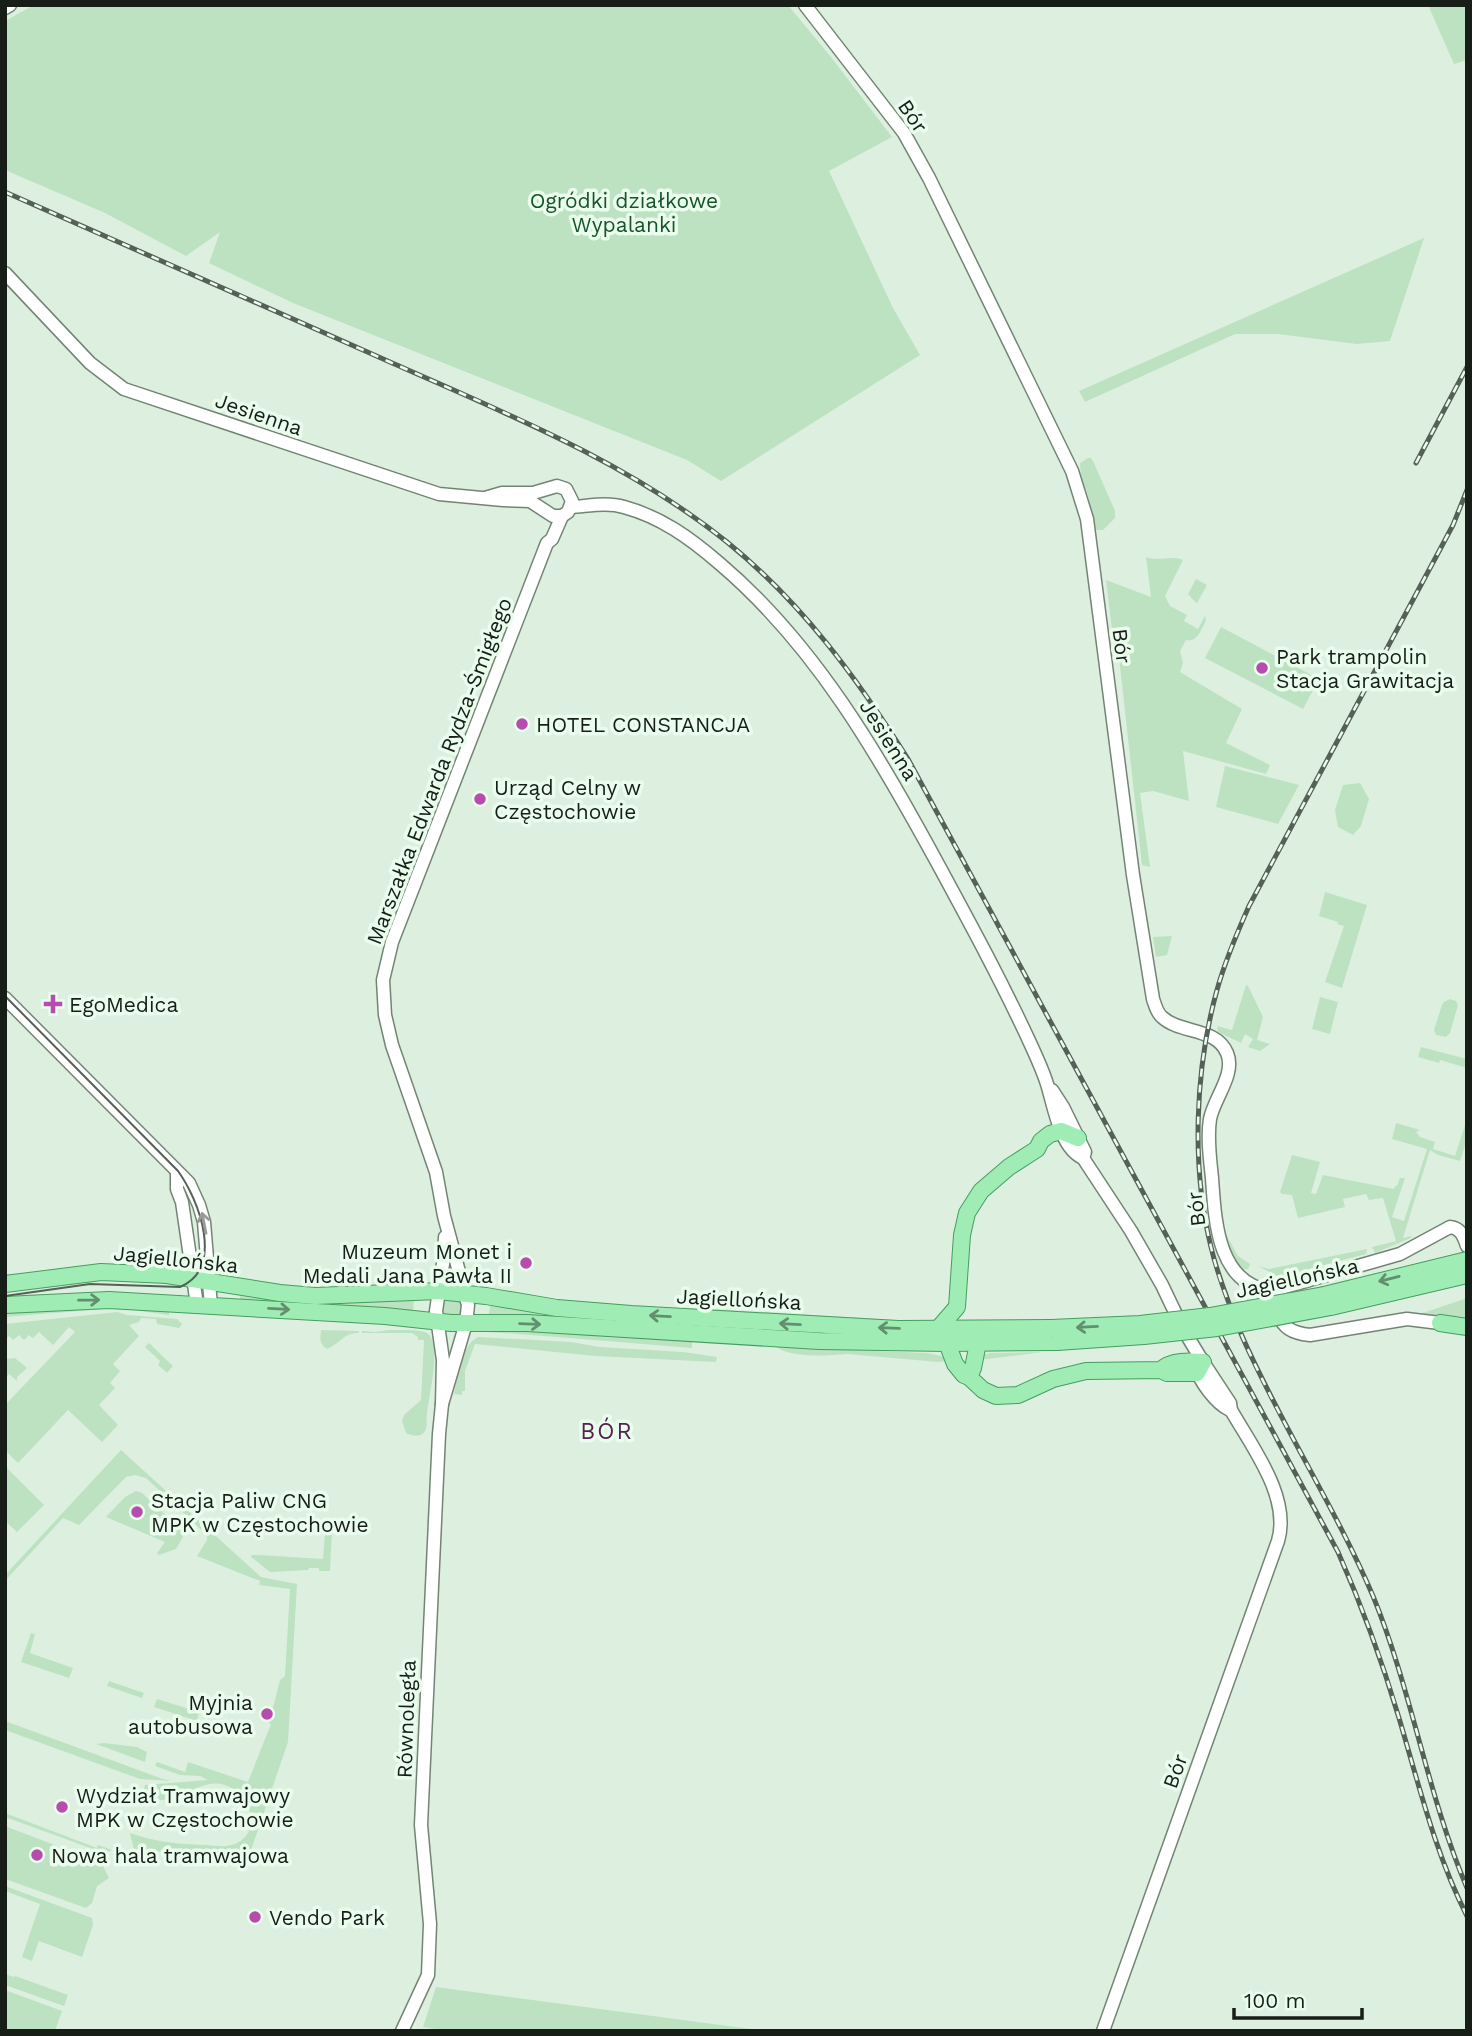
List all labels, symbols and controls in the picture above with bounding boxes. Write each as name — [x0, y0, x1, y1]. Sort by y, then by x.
street label: Bór — [893, 95, 933, 138]
park label: Ogródki działkowe Wypalanki — [530, 188, 718, 237]
street label: Jesienna — [212, 387, 306, 441]
street label: Marszałka Edwarda Rydza-Śmigłego — [361, 594, 517, 948]
street label: Bór — [1107, 627, 1137, 665]
place label: Park trampolin Stacja Grawitacja — [1276, 644, 1454, 693]
marker: Park trampolin Stacja Grawitacja — [1254, 660, 1270, 676]
street label: Jesienna — [854, 695, 924, 785]
place label: HOTEL CONSTANCJA — [536, 712, 750, 737]
marker: HOTEL CONSTANCJA — [514, 716, 530, 732]
place label: Urząd Celny w Częstochowie — [494, 775, 641, 824]
marker: Urząd Celny w Częstochowie — [472, 791, 488, 807]
place label: EgoMedica — [69, 992, 178, 1017]
marker: EgoMedica — [43, 994, 63, 1014]
street label: Bór — [1181, 1190, 1211, 1228]
one-way arrow — [196, 1212, 210, 1235]
place label: Muzeum Monet i Medali Jana Pawła II — [303, 1239, 512, 1288]
street label: Jagiellońska — [112, 1240, 240, 1278]
street label: Jagiellońska — [1233, 1253, 1361, 1303]
marker: Muzeum Monet i Medali Jana Pawła II — [518, 1255, 534, 1271]
one-way arrow — [1378, 1273, 1401, 1286]
street label: Jagiellońska — [676, 1283, 802, 1315]
one-way arrow — [78, 1294, 101, 1307]
one-way arrow — [267, 1303, 290, 1316]
one-way arrow — [649, 1309, 672, 1322]
one-way arrow — [519, 1317, 542, 1330]
one-way arrow — [779, 1317, 802, 1330]
one-way arrow — [1076, 1320, 1099, 1333]
one-way arrow — [877, 1322, 900, 1335]
district label: BÓR — [580, 1417, 634, 1445]
place label: Stacja Paliw CNG MPK w Częstochowie — [151, 1488, 369, 1537]
marker: Stacja Paliw CNG MPK w Częstochowie — [129, 1504, 145, 1520]
street label: Równoległa — [391, 1659, 421, 1779]
place label: Myjnia autobusowa — [128, 1690, 253, 1739]
marker: Myjnia autobusowa — [259, 1706, 275, 1722]
street label: Bór — [1157, 1750, 1193, 1792]
place label: Wydział Tramwajowy MPK w Częstochowie — [76, 1783, 294, 1832]
marker: Wydział Tramwajowy MPK w Częstochowie — [54, 1799, 70, 1815]
place label: Nowa hala tramwajowa — [51, 1843, 289, 1868]
marker: Nowa hala tramwajowa — [29, 1847, 45, 1863]
place label: Vendo Park — [269, 1905, 385, 1930]
marker: Vendo Park — [247, 1909, 263, 1925]
scale bar — [1234, 1976, 1362, 2020]
text: 100 m — [1244, 1988, 1306, 2013]

